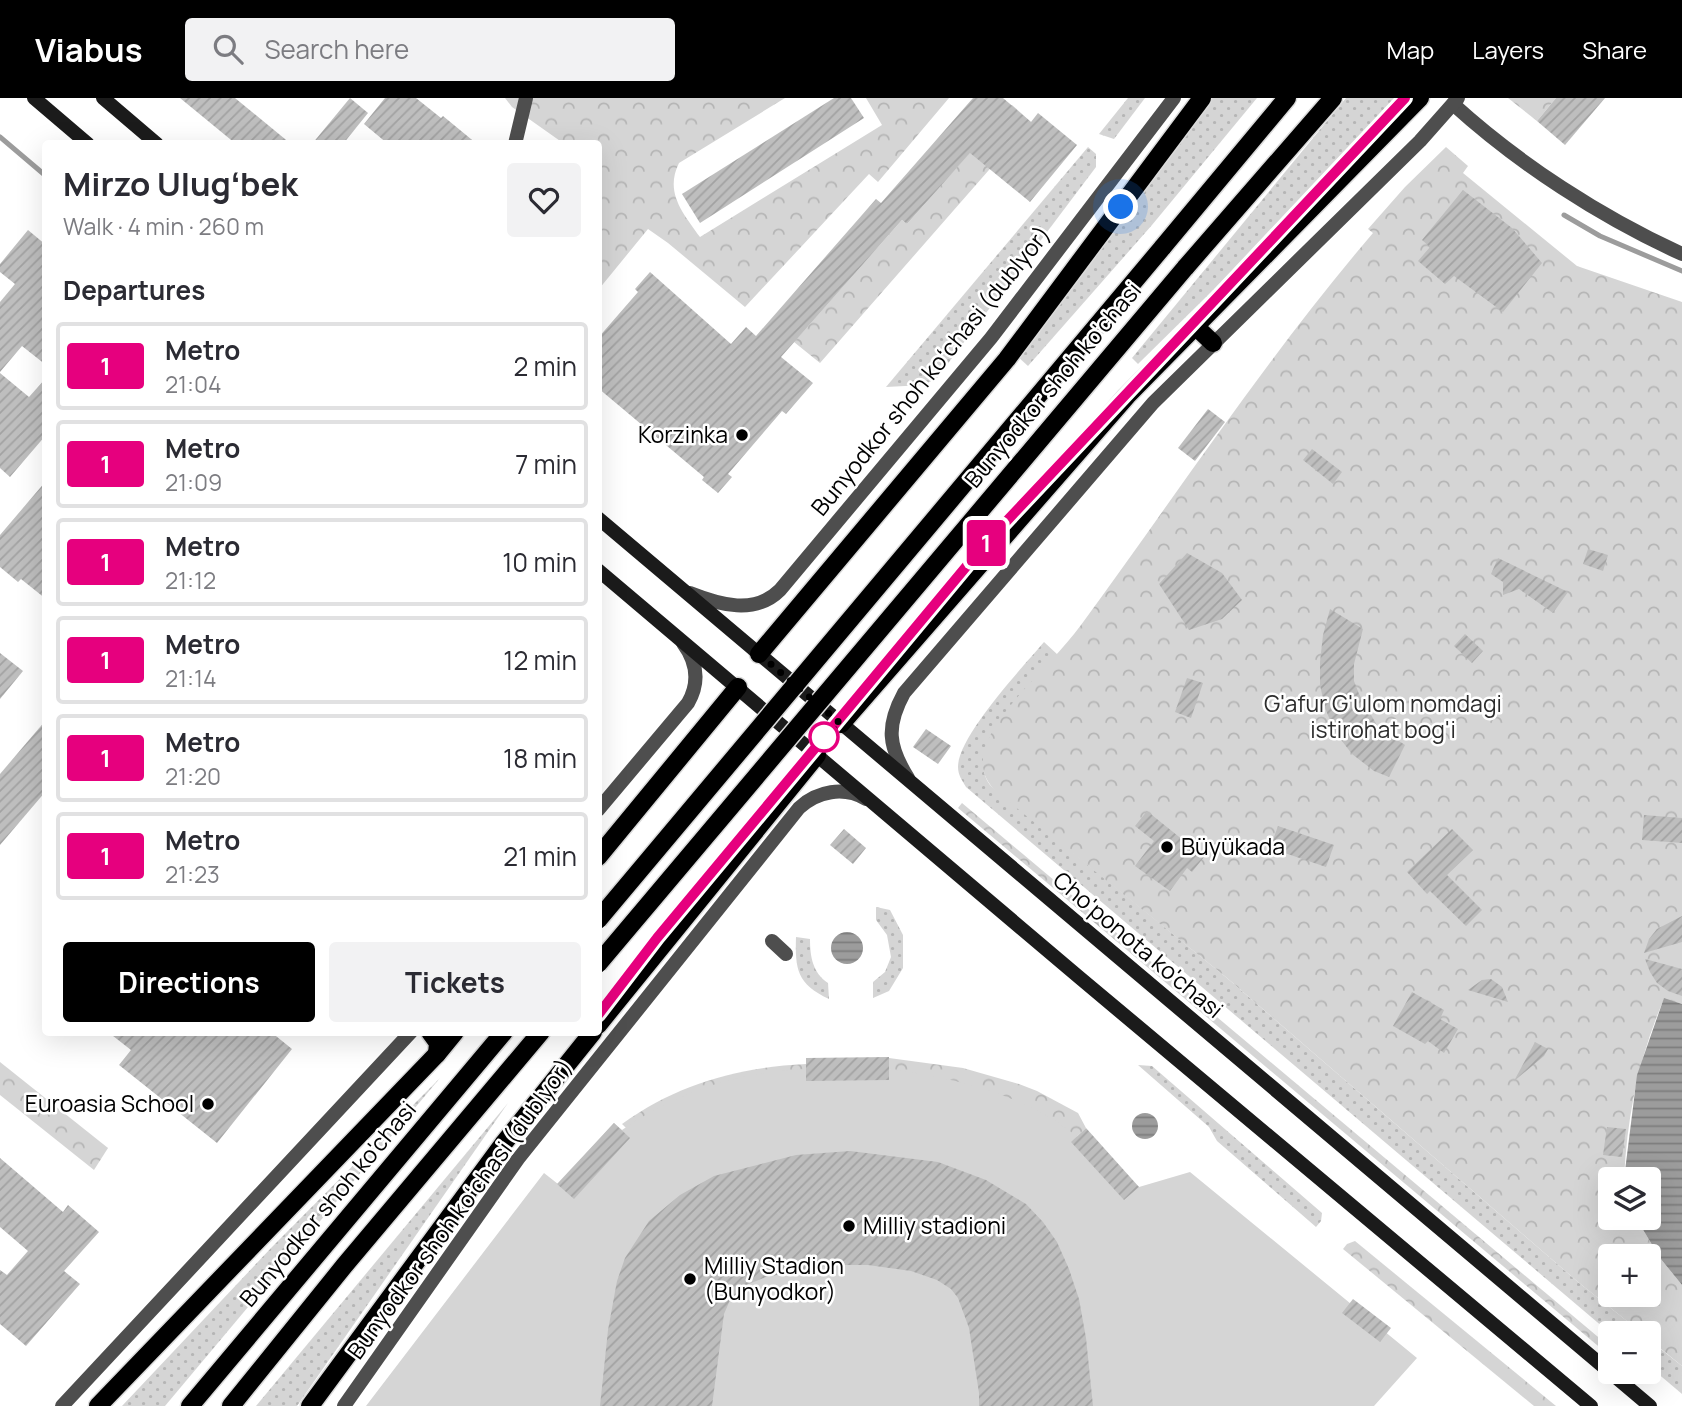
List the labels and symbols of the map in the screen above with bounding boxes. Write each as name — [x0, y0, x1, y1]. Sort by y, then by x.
your location — [1103, 189, 1138, 224]
street label: Bunyodkor shoh koʻchasi (dublyor) — [803, 219, 1057, 522]
street label: Bunyodkor shoh ko'chasi — [957, 275, 1148, 494]
place label: Korzinka — [638, 418, 728, 450]
marker: Korzinka — [734, 427, 750, 443]
line badge: 1 — [963, 520, 1009, 566]
park label: G'afur G'ulom nomdagi istirohat bog'i — [1264, 687, 1502, 745]
unlabelled marker — [809, 722, 839, 752]
place label: Büyükada — [1181, 830, 1285, 862]
marker: Büyükada — [1159, 839, 1175, 855]
street label: Cho'ponota ko'chasi — [1047, 864, 1230, 1025]
street label: Bunyodkor shoh koʻchasi (dublyor) — [339, 1052, 579, 1365]
place label: Euroasia School — [25, 1087, 194, 1119]
street label: Bunyodkor shoh ko'chasi — [232, 1094, 423, 1313]
marker: Euroasia School — [200, 1096, 216, 1112]
place label: Milliy stadioni — [863, 1209, 1006, 1241]
marker: Milliy stadioni — [841, 1218, 857, 1234]
place label: Milliy Stadion (Bunyodkor) — [704, 1249, 844, 1307]
marker: Milliy Stadion (Bunyodkor) — [682, 1271, 698, 1287]

